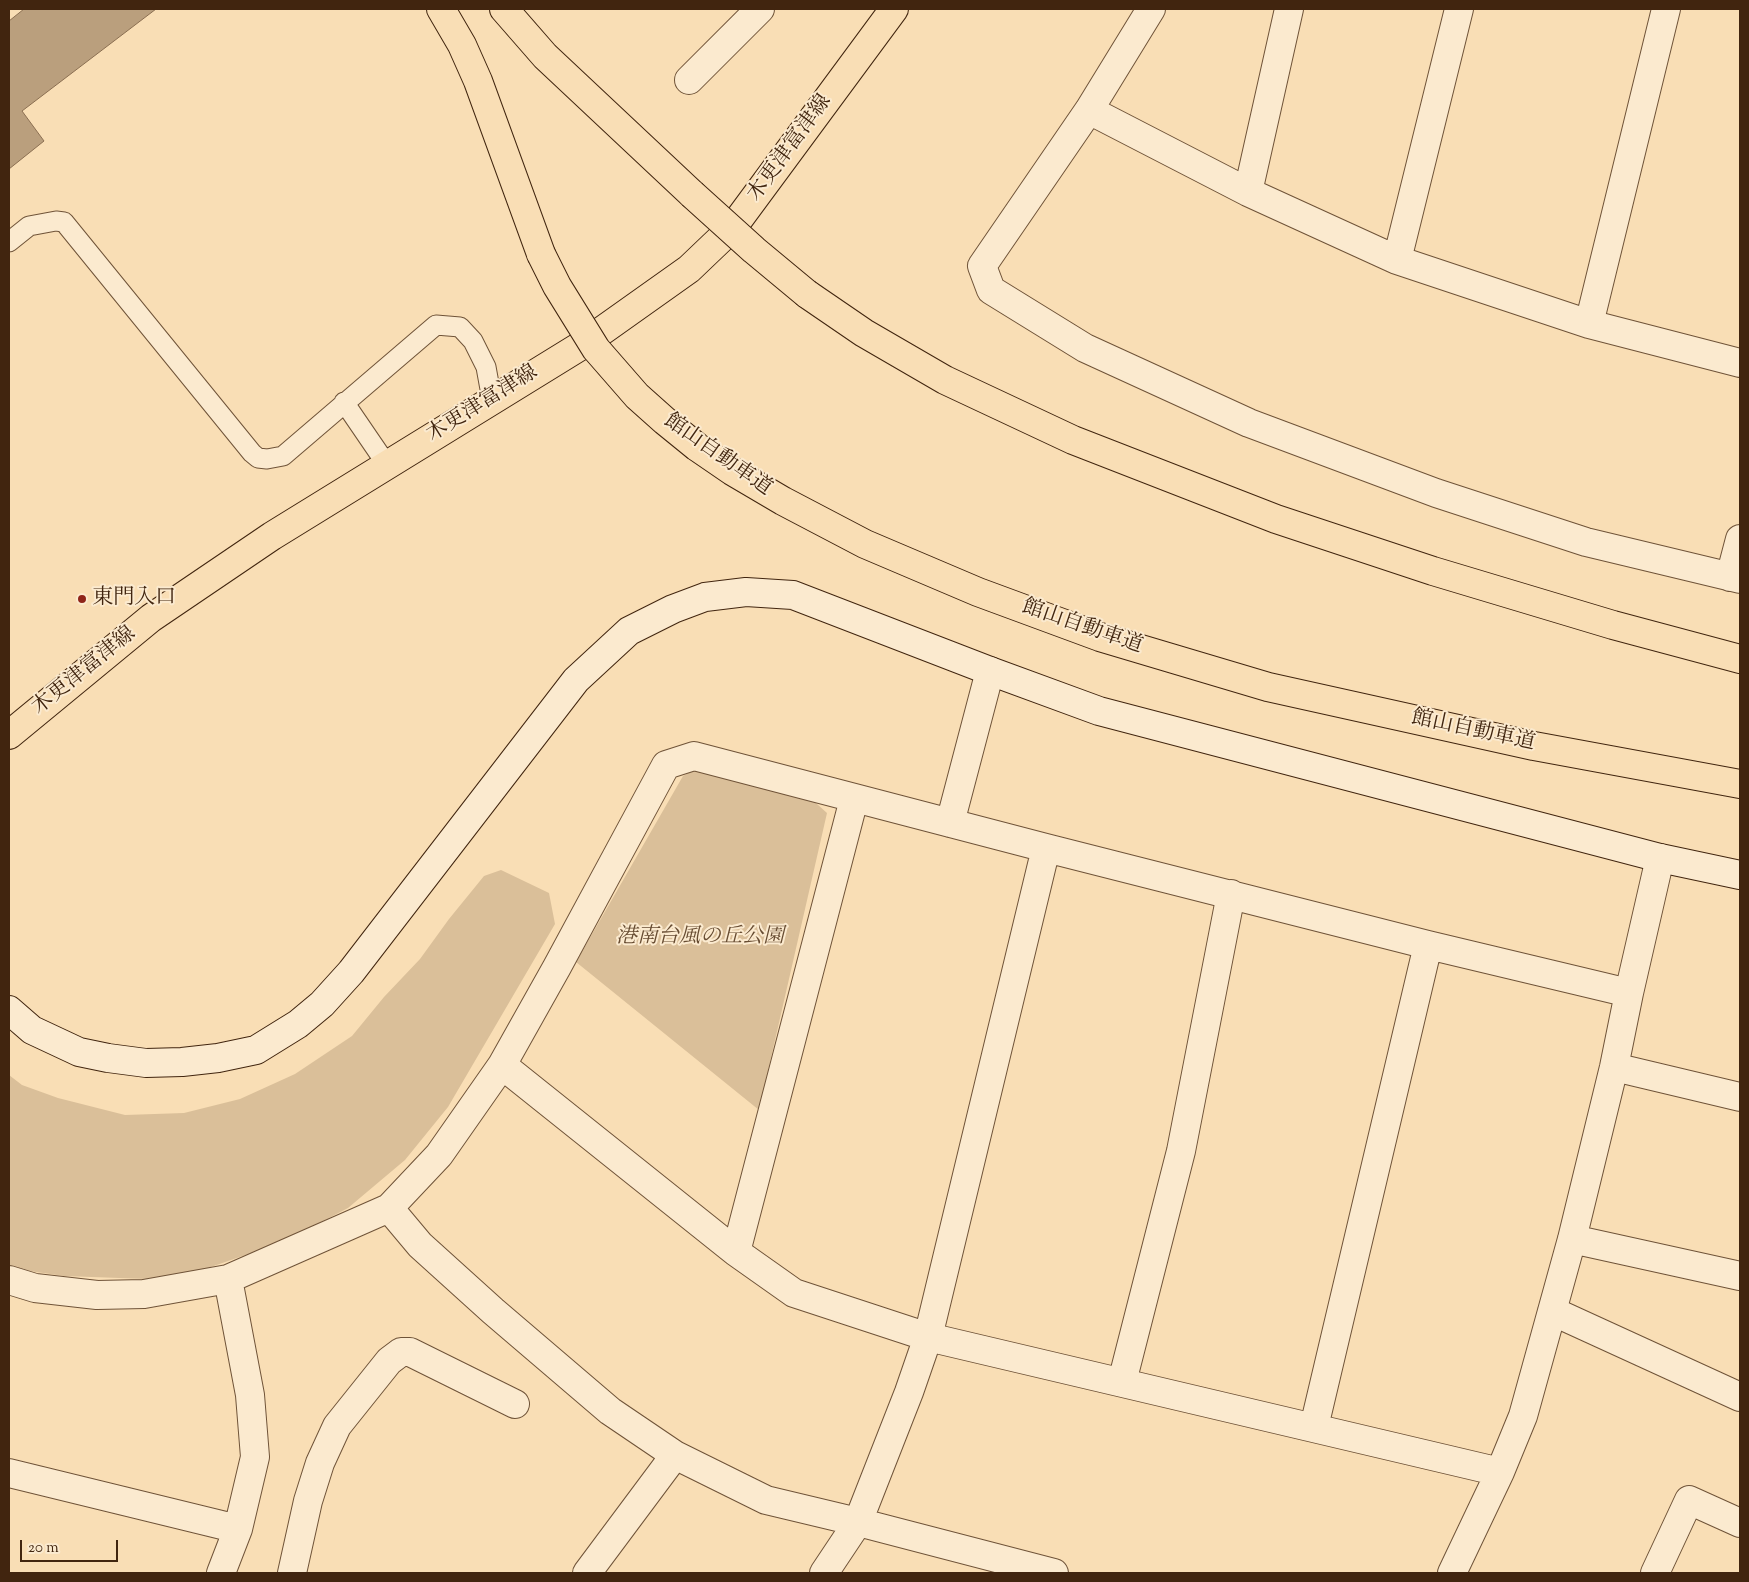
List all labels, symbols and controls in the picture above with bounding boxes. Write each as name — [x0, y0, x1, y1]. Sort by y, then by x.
street label: 木更津富津線 — [744, 91, 838, 207]
street label: 木更津富津線 — [423, 361, 543, 449]
street label: 館山自動車道 — [658, 410, 776, 502]
place label: 東門入口 — [92, 586, 176, 612]
marker: 東門入口 — [76, 593, 88, 605]
street label: 館山自動車道 — [1018, 596, 1146, 660]
street label: 木更津富津線 — [28, 623, 142, 721]
street label: 館山自動車道 — [1409, 707, 1537, 757]
park label: 港南台風の丘公園 — [616, 925, 784, 951]
scale bar — [22, 1530, 120, 1562]
text: 20 m — [28, 1538, 59, 1559]

